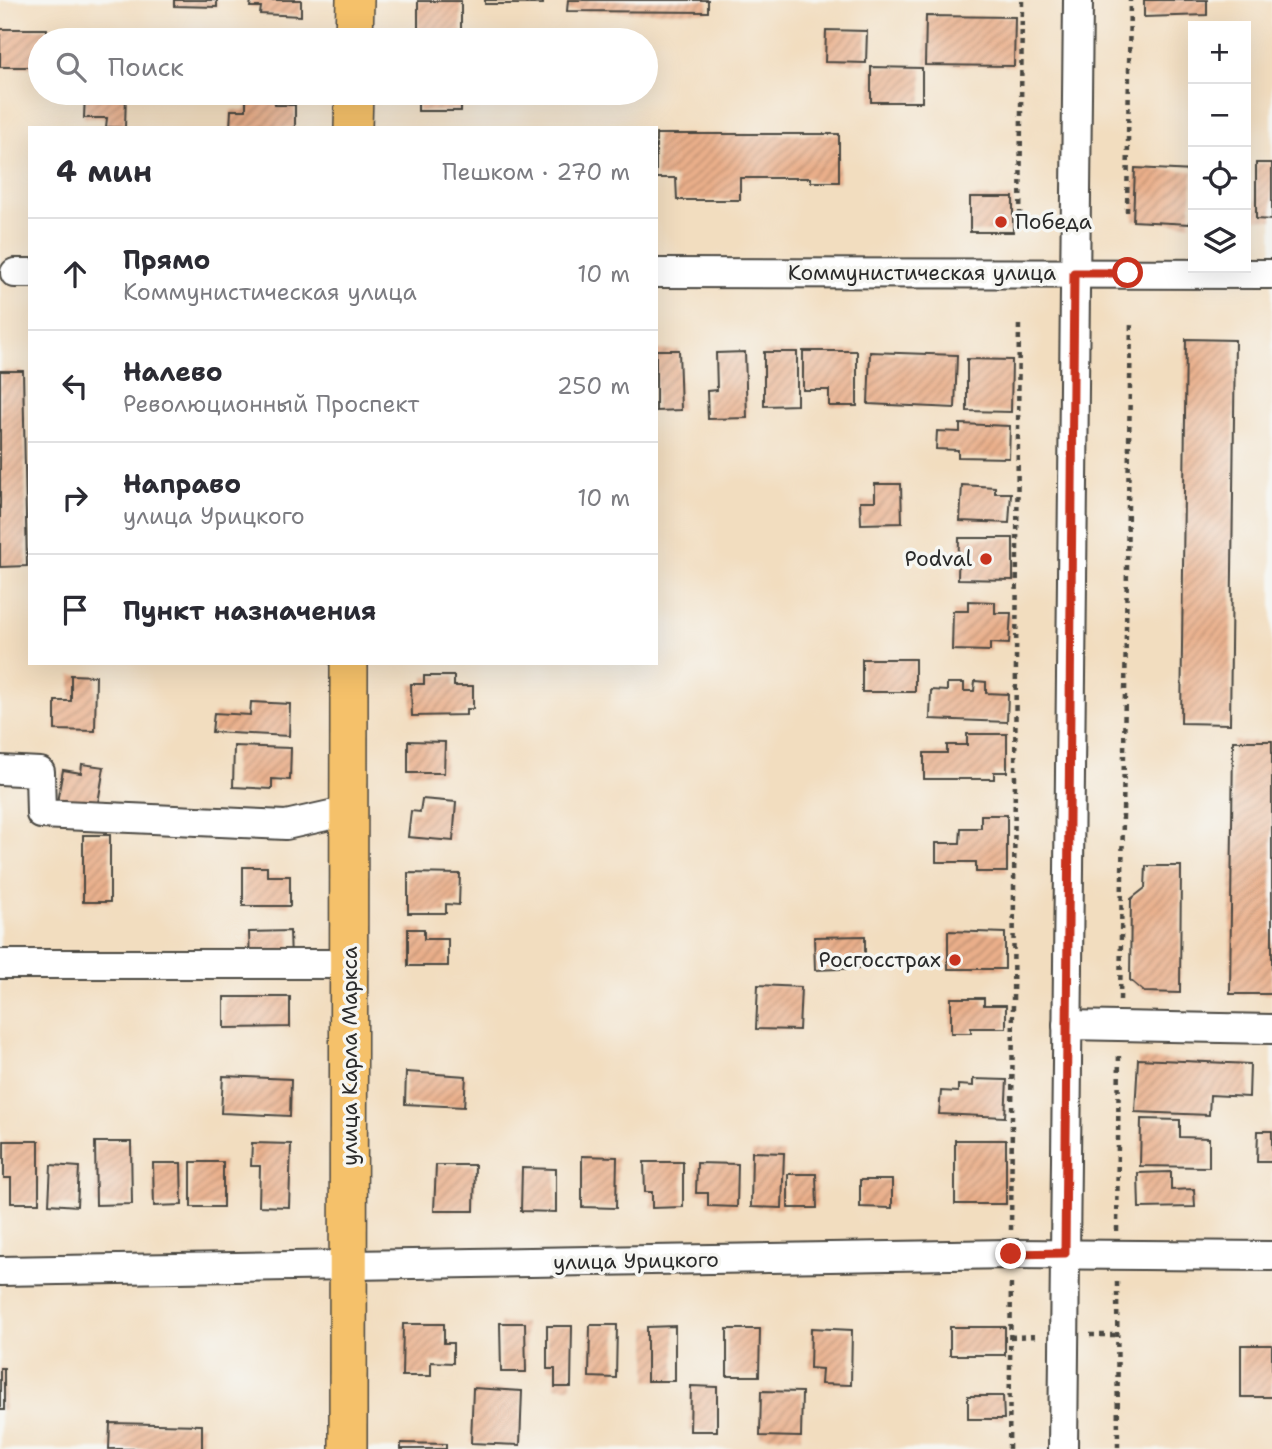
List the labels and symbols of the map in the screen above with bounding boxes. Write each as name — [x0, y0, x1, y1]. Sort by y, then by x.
place label: Победа — [1015, 208, 1092, 236]
marker: Победа — [993, 214, 1009, 230]
route start — [1112, 257, 1143, 288]
street label: Коммунистическая улица — [788, 259, 1056, 287]
place label: Podval — [905, 545, 973, 573]
marker: Podval — [978, 551, 994, 567]
street label: улица Карла Маркса — [336, 946, 364, 1166]
place label: Росгосстрах — [819, 946, 941, 974]
marker: Росгосстрах — [947, 952, 963, 968]
route end — [995, 1238, 1026, 1269]
street label: улица Урицкого — [553, 1246, 719, 1276]

